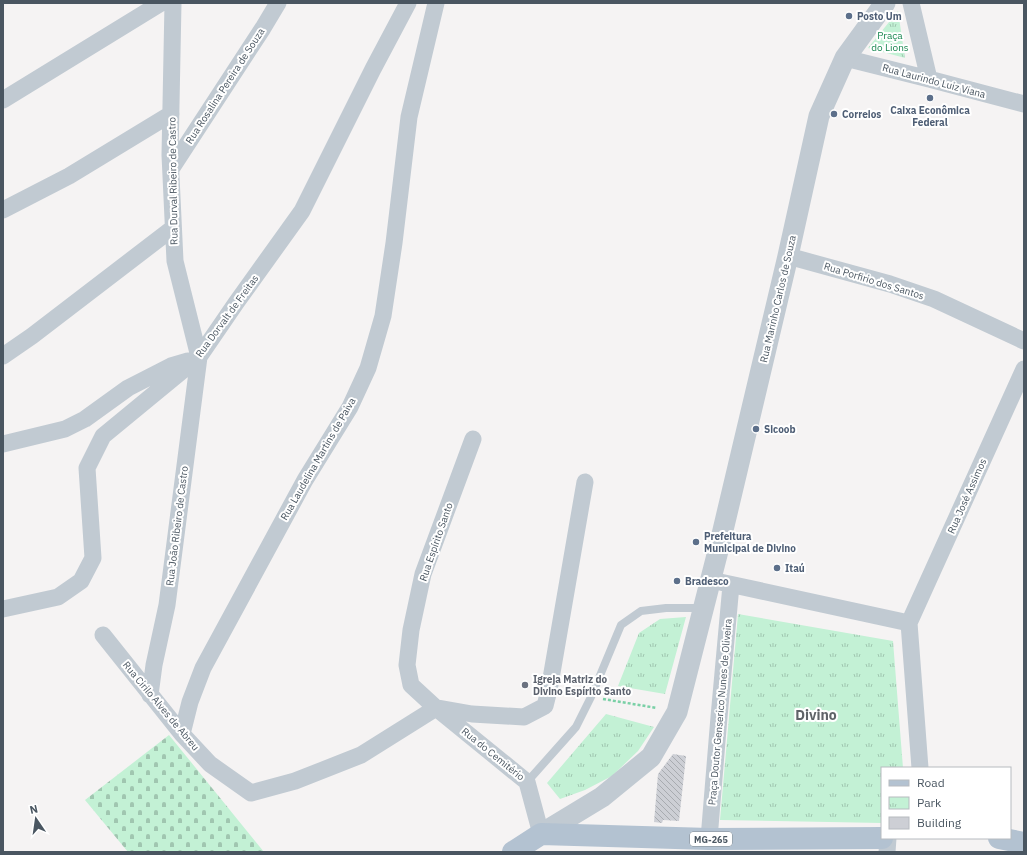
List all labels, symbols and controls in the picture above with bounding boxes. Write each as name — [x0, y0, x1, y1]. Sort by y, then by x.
place label: Posto Um — [857, 10, 902, 23]
marker: Posto Um — [844, 11, 854, 21]
street label: Rua Rosalina Pereira de Souza — [183, 25, 268, 146]
park label: Praça do Lions — [871, 29, 909, 54]
street label: Rua Laurindo Luiz Viana — [881, 61, 988, 101]
marker: Caixa Econômica Federal — [925, 93, 935, 103]
place label: Caixa Econômica Federal — [890, 104, 970, 129]
place label: Correios — [842, 108, 881, 121]
marker: Correios — [829, 109, 839, 119]
street label: Rua Durval Ribeiro de Castro — [165, 116, 181, 245]
street label: Rua Marinho Carlos de Souza — [757, 233, 799, 364]
street label: Rua Porfirio dos Santos — [822, 260, 926, 302]
street label: Rua Dorvalt de Freitas — [193, 272, 261, 360]
street label: Rua Laudelina Martins de Paiva — [278, 395, 359, 523]
place label: Sicoob — [764, 423, 796, 436]
marker: Sicoob — [751, 424, 761, 434]
street label: Rua José Assimos — [945, 456, 989, 536]
street label: Rua João Ribeiro de Castro — [163, 465, 191, 587]
street label: Rua Espírito Santo — [416, 501, 456, 583]
place label: Prefeitura Municipal de Divino — [704, 530, 796, 555]
marker: Prefeitura Municipal de Divino — [691, 537, 701, 547]
place label: Itaú — [785, 562, 805, 575]
marker: Itaú — [772, 563, 782, 573]
place label: Bradesco — [685, 575, 729, 588]
marker: Bradesco — [672, 576, 682, 586]
street label: Praça Doutor Genserico Nunes de Oliveira — [705, 618, 735, 806]
street label: Rua Cirilo Alves de Abreu — [120, 659, 202, 753]
place label: Igreja Matriz do Divino Espírito Santo — [533, 673, 631, 698]
marker: Igreja Matriz do Divino Espírito Santo — [520, 680, 530, 690]
district label: Divino — [795, 706, 837, 724]
street label: Rua do Cemitério — [459, 725, 527, 784]
legend — [881, 767, 1011, 839]
text: Road — [917, 775, 945, 790]
text: Park — [917, 795, 942, 810]
north arrow — [16, 799, 56, 839]
text: N — [28, 802, 39, 817]
text: Building — [917, 815, 962, 830]
road number: MG-265 — [690, 832, 732, 846]

